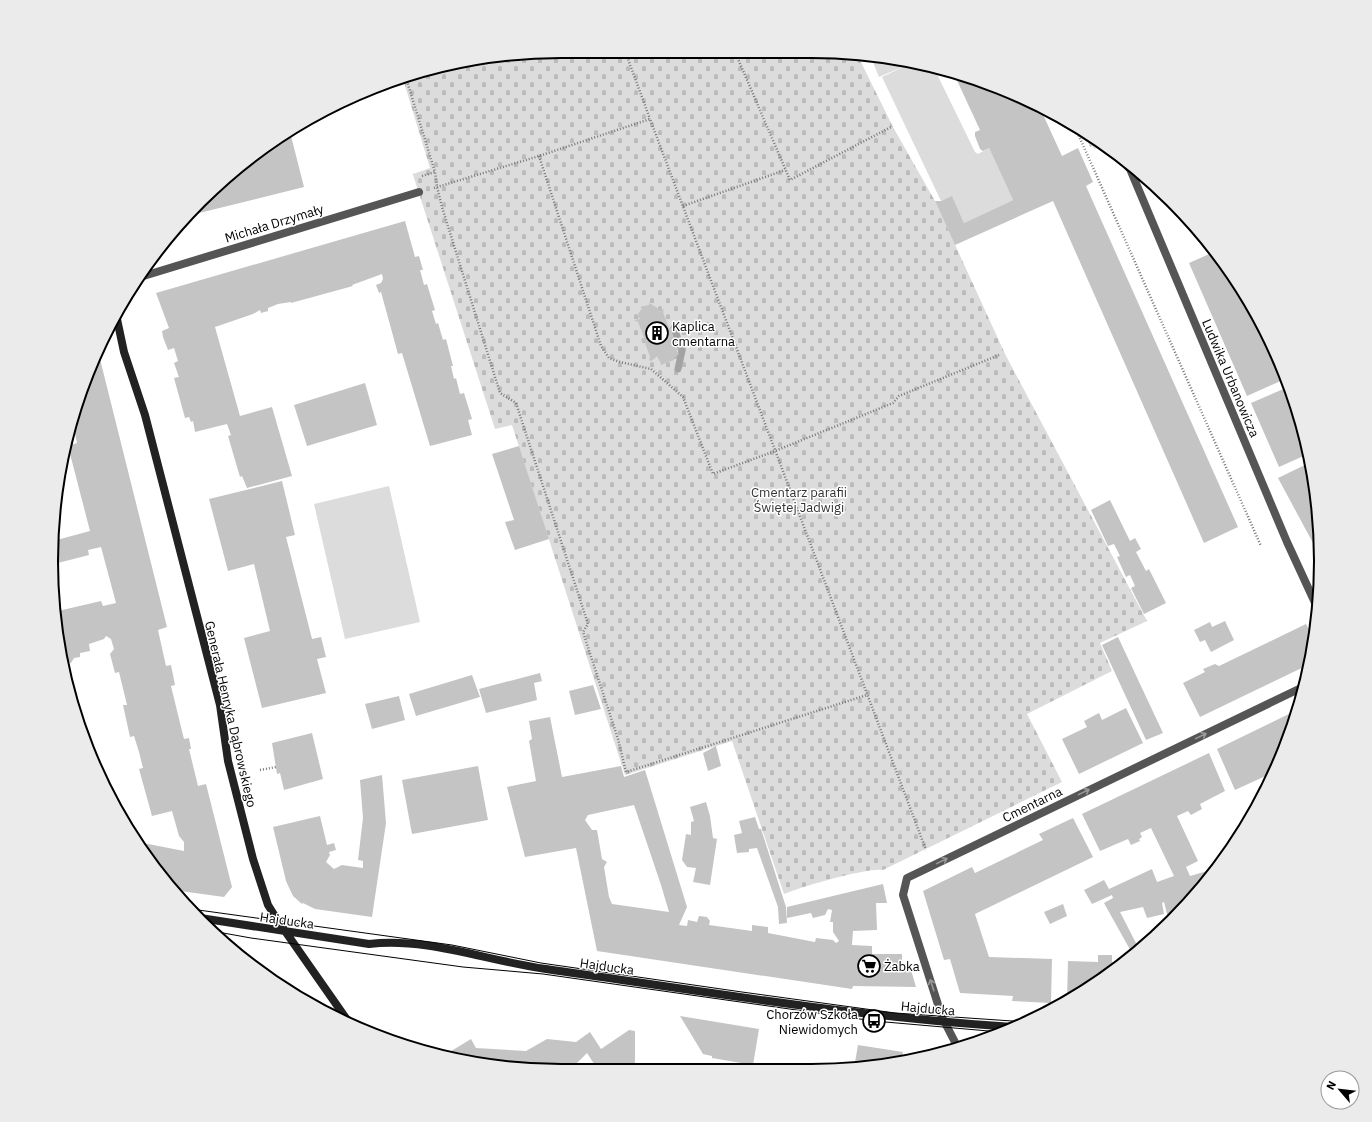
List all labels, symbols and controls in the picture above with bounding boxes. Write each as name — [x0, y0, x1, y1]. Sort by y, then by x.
street label: Michała Drzymały — [223, 200, 326, 247]
street label: Ludwika Urbanowicza — [1198, 317, 1263, 440]
place label: Kaplica cmentarna — [672, 318, 735, 350]
building icon: Kaplica cmentarna — [644, 320, 670, 346]
park label: Cmentarz parafii Świętej Jadwigi — [751, 484, 847, 516]
street label: Generała Henryka Dąbrowskiego — [201, 619, 260, 809]
one-way arrow — [1195, 732, 1207, 739]
street label: Cmentarna — [999, 783, 1065, 826]
one-way arrow — [1078, 788, 1090, 795]
one-way arrow — [936, 857, 948, 864]
street label: Hajducka — [259, 908, 315, 933]
supermarket icon: Żabka — [856, 953, 882, 979]
street label: Hajducka — [579, 954, 635, 979]
place label: Żabka — [884, 958, 920, 975]
one-way arrow — [927, 980, 935, 992]
street label: Hajducka — [900, 998, 956, 1019]
place label: Chorzów Szkoła Niewidomych — [766, 1006, 858, 1038]
bus stop icon: Chorzów Szkoła Niewidomych — [861, 1008, 887, 1034]
north arrow — [1320, 1070, 1360, 1110]
text: N — [1323, 1078, 1339, 1092]

